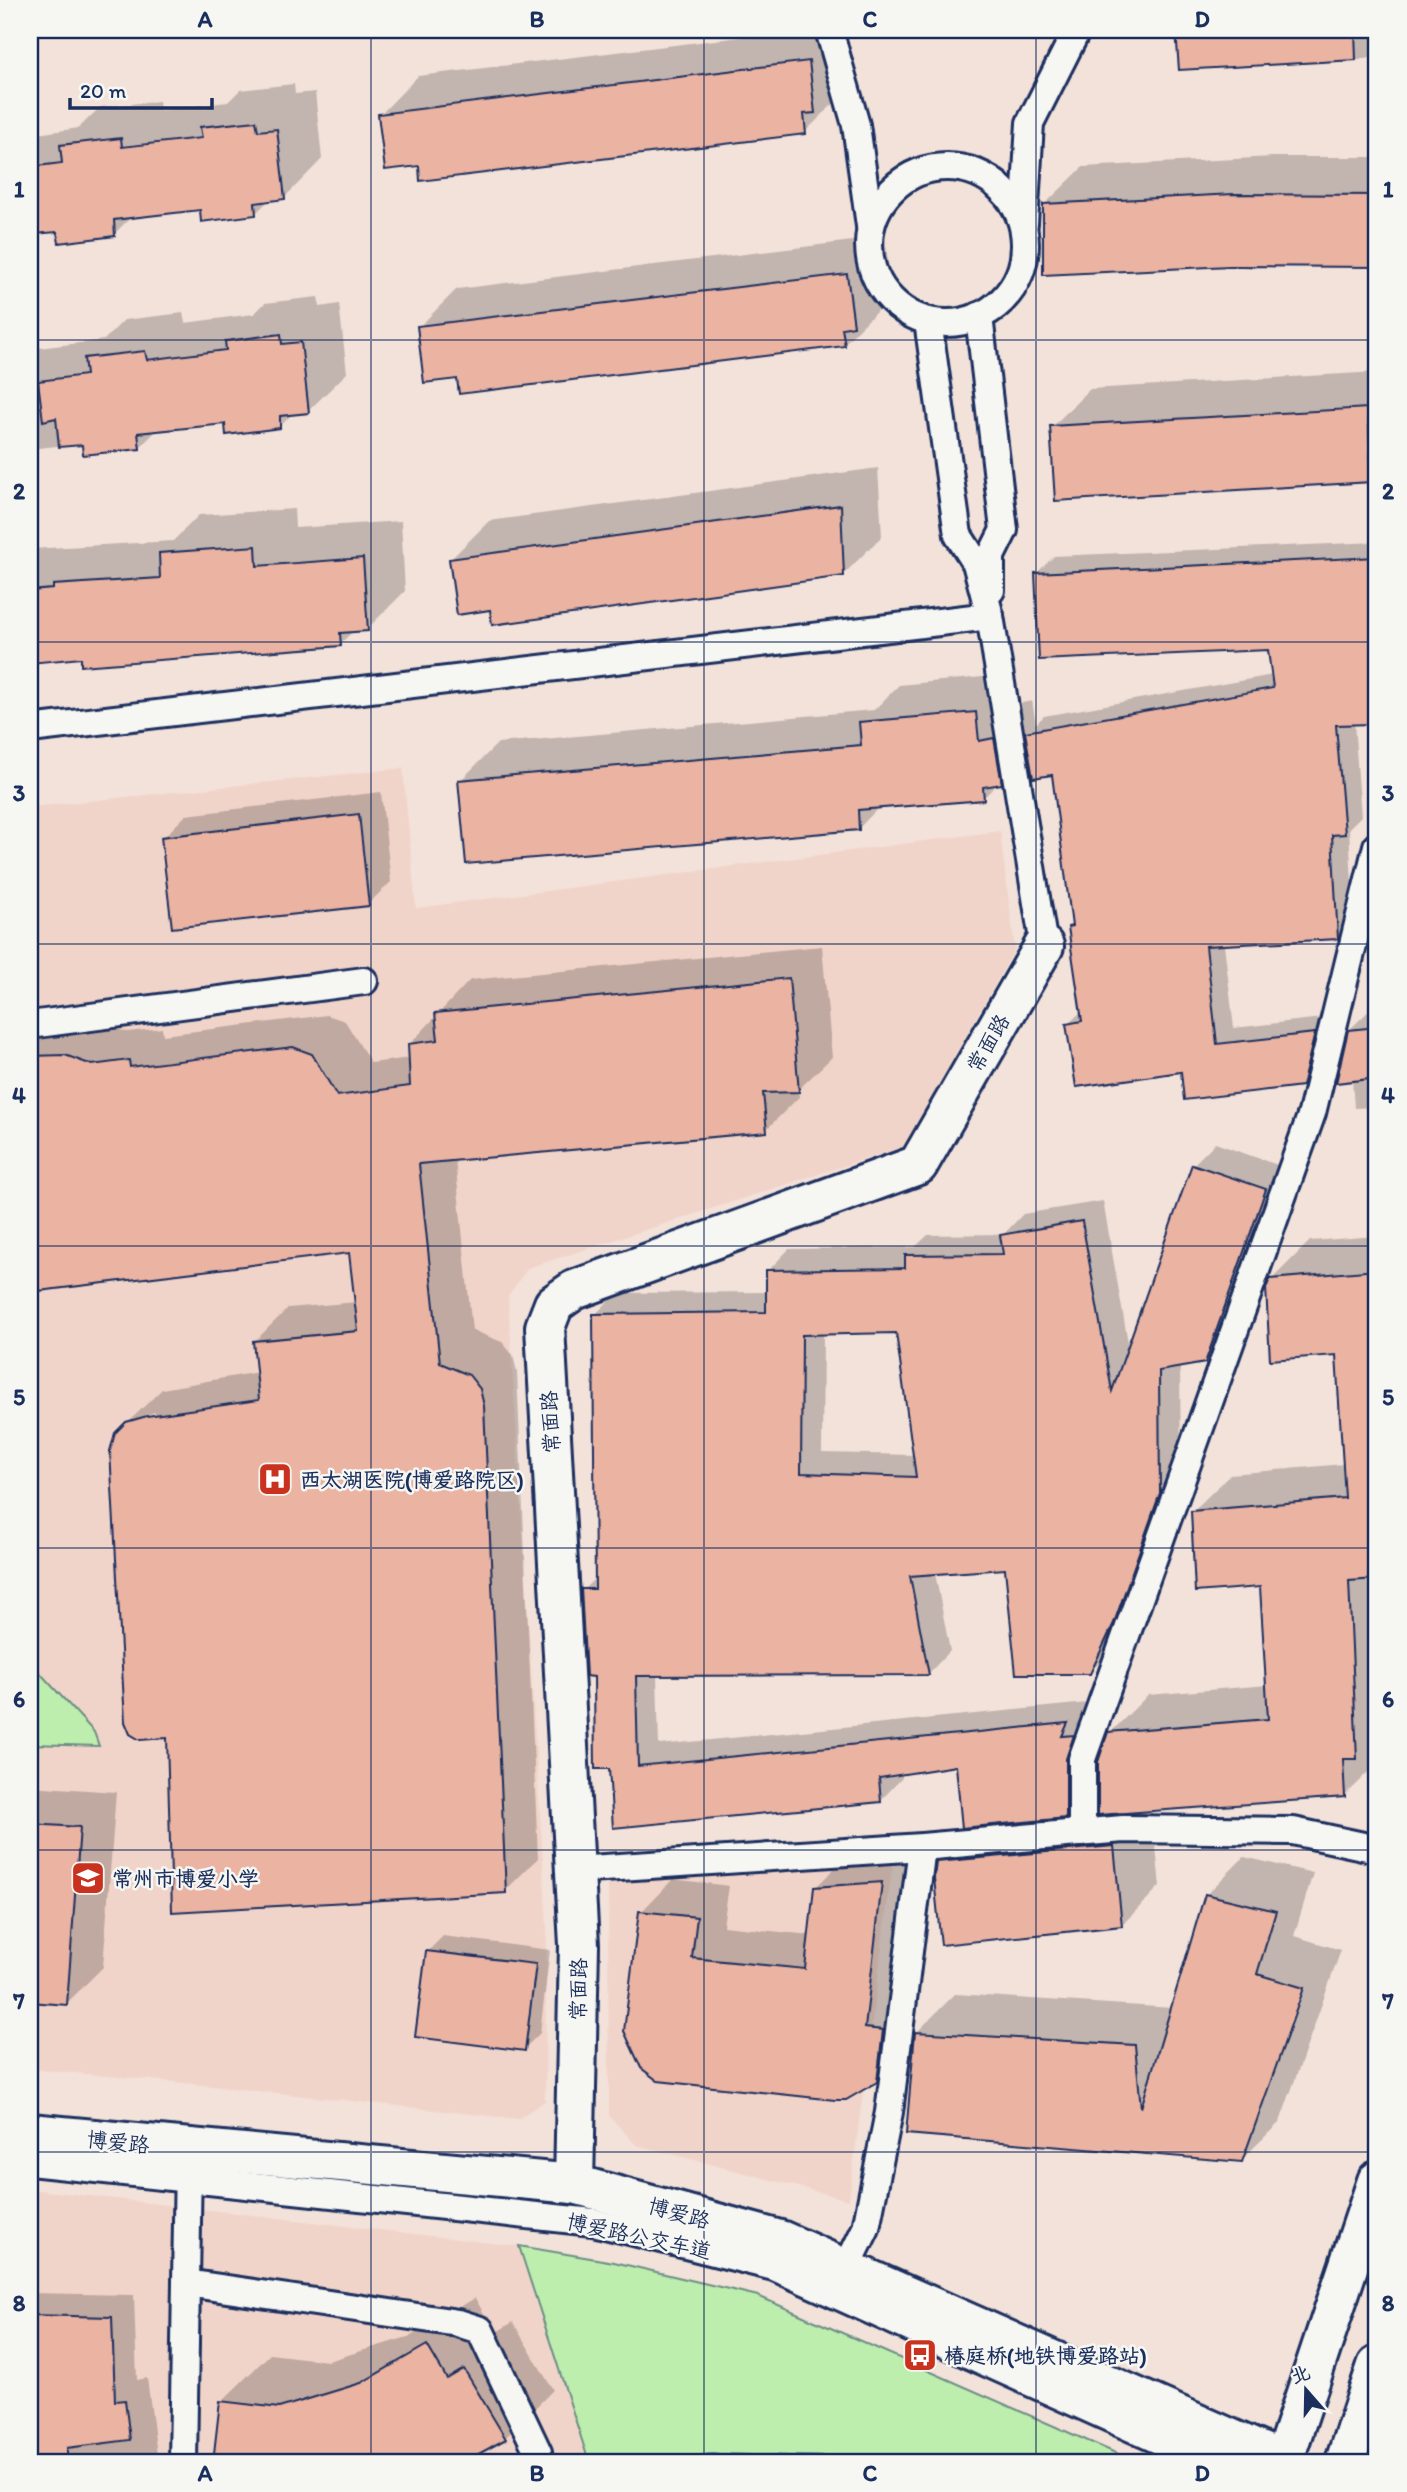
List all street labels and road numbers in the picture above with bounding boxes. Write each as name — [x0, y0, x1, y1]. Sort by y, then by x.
street label: 常面路 — [961, 1009, 1015, 1077]
street label: 常面路 — [536, 1390, 564, 1454]
street label: 常面路 — [565, 1957, 591, 2021]
street label: 博爱路 — [85, 2126, 151, 2158]
street label: 博爱路 — [645, 2193, 713, 2233]
street label: 博爱路公交车道 — [565, 2208, 713, 2264]

